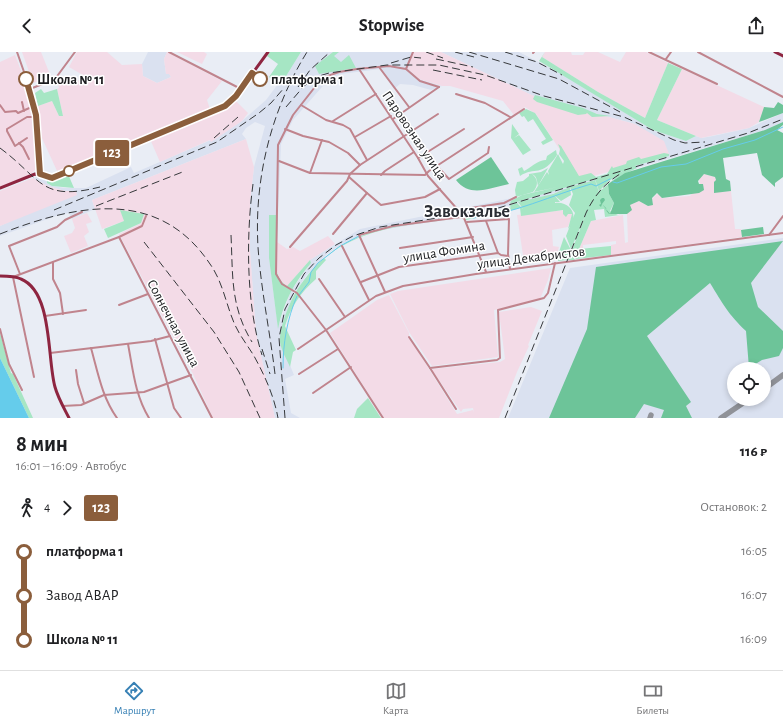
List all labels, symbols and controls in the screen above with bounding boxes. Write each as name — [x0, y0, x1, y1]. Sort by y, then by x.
icon: back — [16, 15, 38, 37]
icon: share — [745, 15, 767, 37]
text: Stopwise — [359, 17, 424, 35]
marker: Школа № 11 — [18, 71, 34, 87]
marker: платформа 1 — [252, 71, 268, 87]
place label: Школа № 11 — [37, 73, 104, 87]
place label: платформа 1 — [271, 73, 343, 87]
street label: Паровозная улица — [379, 89, 449, 183]
line badge: 123 — [89, 140, 135, 166]
text: 123 — [103, 146, 121, 160]
unlabelled marker — [63, 165, 75, 177]
district label: Завокзалье — [424, 203, 510, 221]
street label: улица Фомина — [401, 239, 487, 266]
street label: улица Декабристов — [475, 244, 586, 272]
street label: Солнечная улица — [144, 277, 202, 370]
map controls — [727, 362, 771, 406]
button: locate — [727, 362, 771, 406]
text: 8 мин — [16, 433, 68, 455]
text: 116 ₽ — [740, 444, 767, 459]
text: 16:01 – 16:09 · Автобус — [16, 460, 127, 473]
icon: walk — [16, 497, 38, 519]
icon: forward — [56, 497, 78, 519]
text: 4 — [44, 501, 50, 514]
text: 123 — [92, 501, 110, 515]
text: Остановок: 2 — [700, 501, 767, 514]
text: платформа 1 — [46, 544, 124, 559]
text: 16:05 — [741, 545, 767, 558]
text: Завод АВАР — [46, 588, 119, 603]
text: 16:07 — [741, 589, 767, 602]
text: Школа № 11 — [46, 632, 118, 647]
text: 16:09 — [740, 633, 767, 646]
tab: Маршрут — [114, 680, 155, 717]
tab: Карта — [383, 680, 409, 717]
tab: Билеты — [636, 680, 669, 717]

